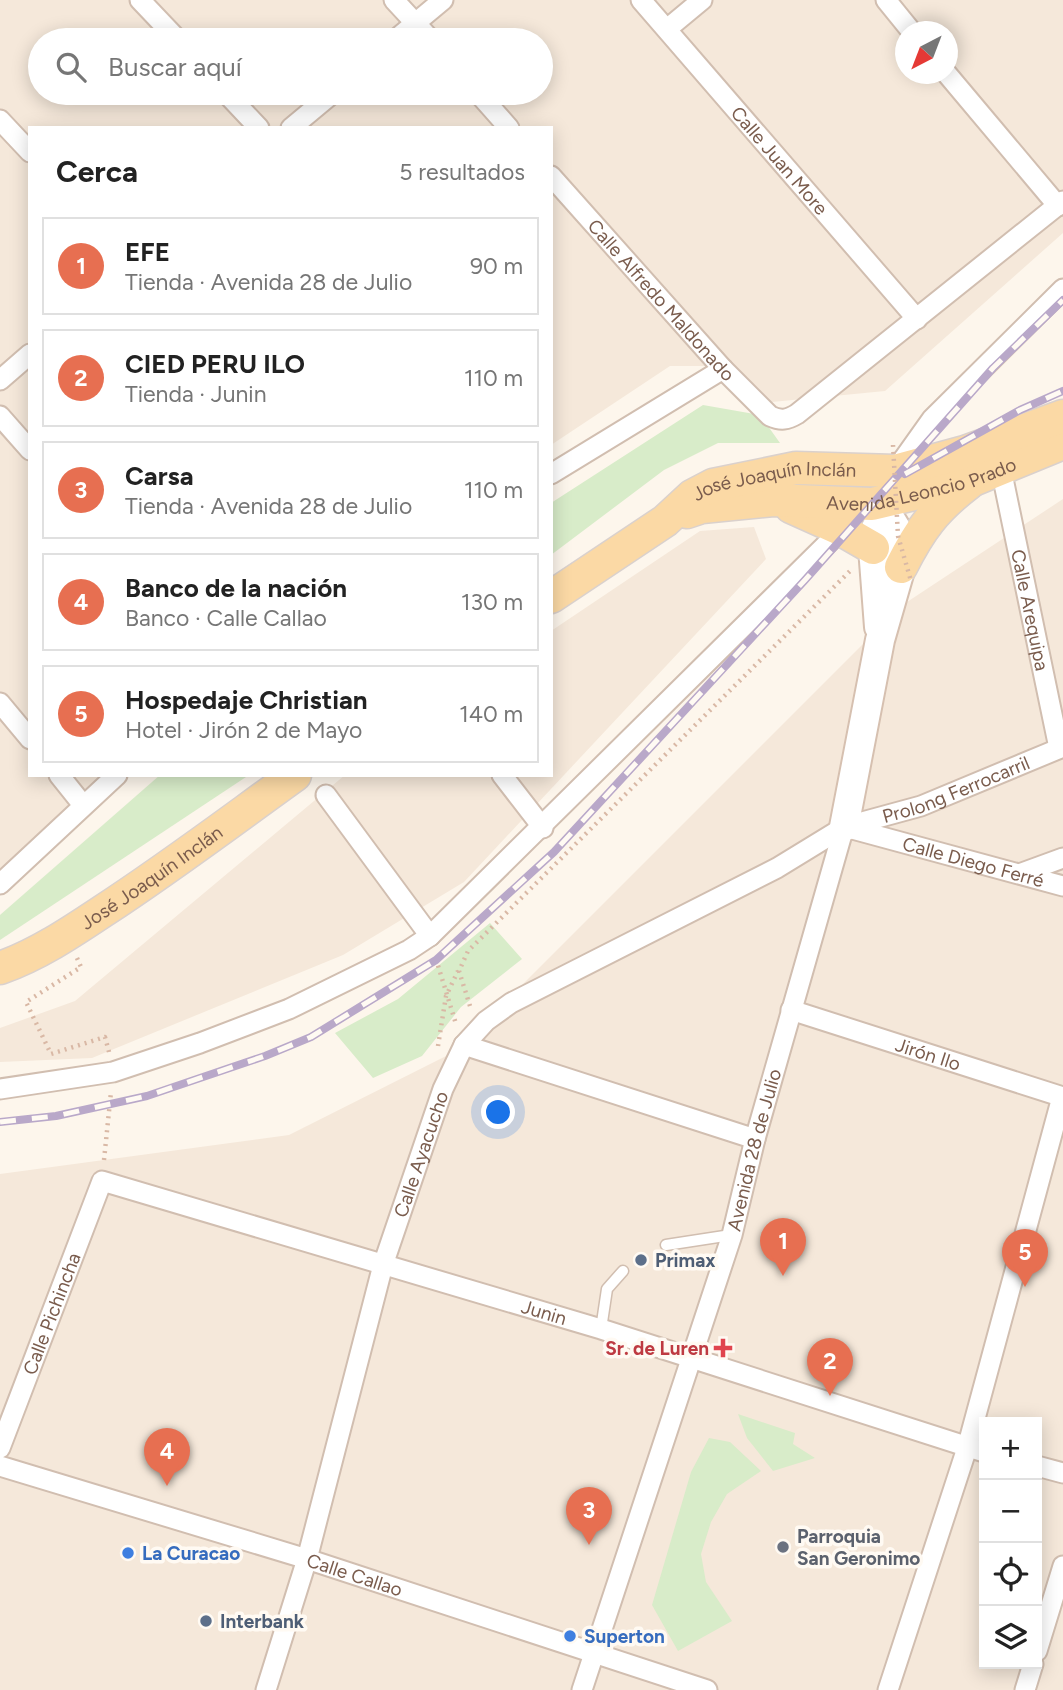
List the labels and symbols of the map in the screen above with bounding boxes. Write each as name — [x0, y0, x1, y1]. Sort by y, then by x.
north arrow — [895, 21, 958, 84]
street label: Calle Juan More — [726, 101, 833, 219]
street label: Calle Alfredo Maldonado — [583, 214, 740, 386]
street label: Avenida Leoncio Prado — [826, 452, 1019, 516]
street label: José Joaquín Inclán — [688, 456, 857, 505]
street label: Calle Arequipa — [1006, 547, 1054, 673]
street label: Prolong Ferrocarril — [880, 751, 1033, 828]
street label: José Joaquín Inclán — [76, 820, 227, 934]
street label: Calle Diego Ferré — [900, 832, 1047, 892]
street label: Jirón Ilo — [893, 1033, 964, 1075]
street label: Avenida 28 de Julio — [722, 1066, 786, 1233]
street label: Calle Ayacucho — [389, 1088, 453, 1220]
your location — [481, 1095, 515, 1129]
pin: 1 — [760, 1218, 806, 1276]
pin: 5 — [1002, 1229, 1048, 1287]
street label: Calle Pichincha — [18, 1249, 85, 1378]
place label: Primax — [655, 1249, 715, 1272]
marker: Primax — [633, 1252, 649, 1268]
street label: Junin — [519, 1295, 569, 1330]
place label: Sr. de Luren — [605, 1337, 709, 1360]
pin: 2 — [807, 1338, 853, 1396]
marker: Sr. de Luren — [715, 1340, 731, 1356]
pin: 4 — [144, 1428, 190, 1486]
pin: 3 — [566, 1487, 612, 1545]
place label: Parroquia San Geronimo — [797, 1525, 920, 1570]
marker: Parroquia San Geronimo — [775, 1539, 791, 1555]
place label: La Curacao — [142, 1542, 240, 1565]
marker: La Curacao — [120, 1545, 136, 1561]
street label: Calle Callao — [304, 1548, 406, 1601]
place label: Interbank — [220, 1610, 305, 1633]
marker: Interbank — [198, 1613, 214, 1629]
place label: Superton — [584, 1625, 665, 1648]
marker: Superton — [562, 1628, 578, 1644]

